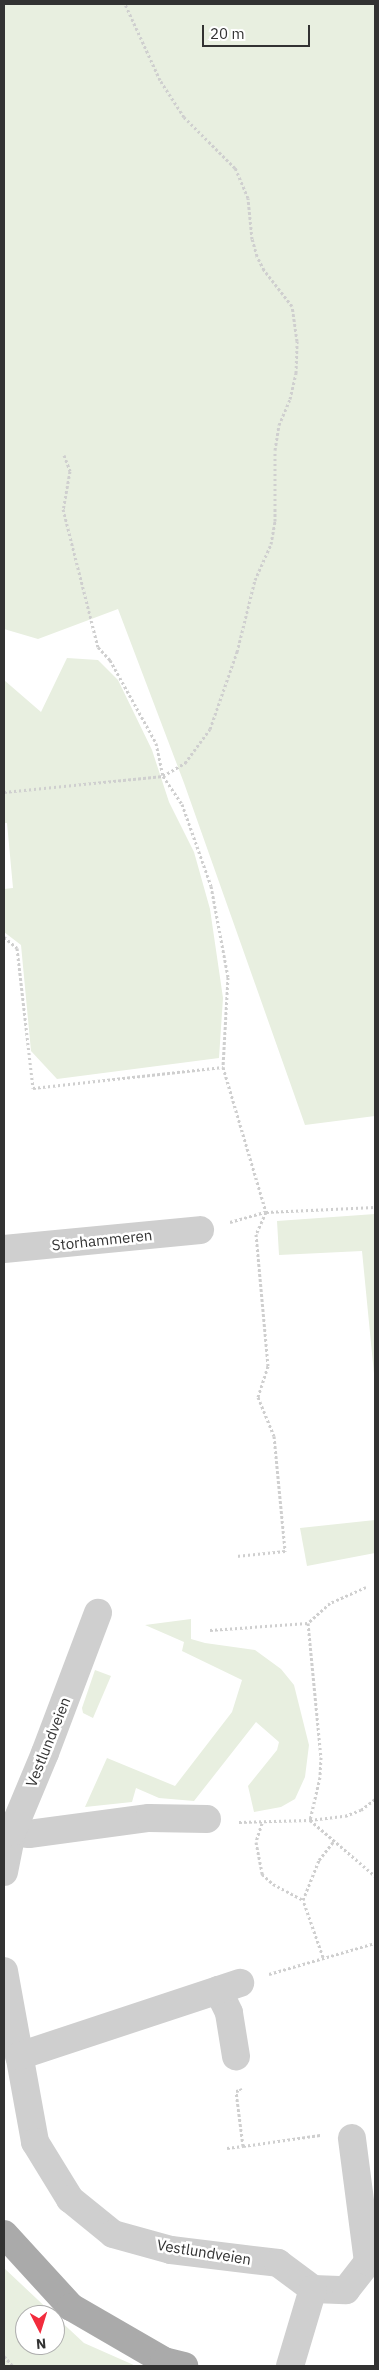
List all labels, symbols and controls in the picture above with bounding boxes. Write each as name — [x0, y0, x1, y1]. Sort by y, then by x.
scale bar — [204, 15, 312, 47]
text: 20 m — [210, 24, 245, 43]
street label: Storhammeren — [51, 1226, 153, 1254]
street label: Vestlundveien — [22, 1694, 74, 1790]
street label: Vestlundveien — [156, 2236, 252, 2268]
north arrow — [15, 2305, 65, 2355]
text: N — [35, 2335, 47, 2353]

